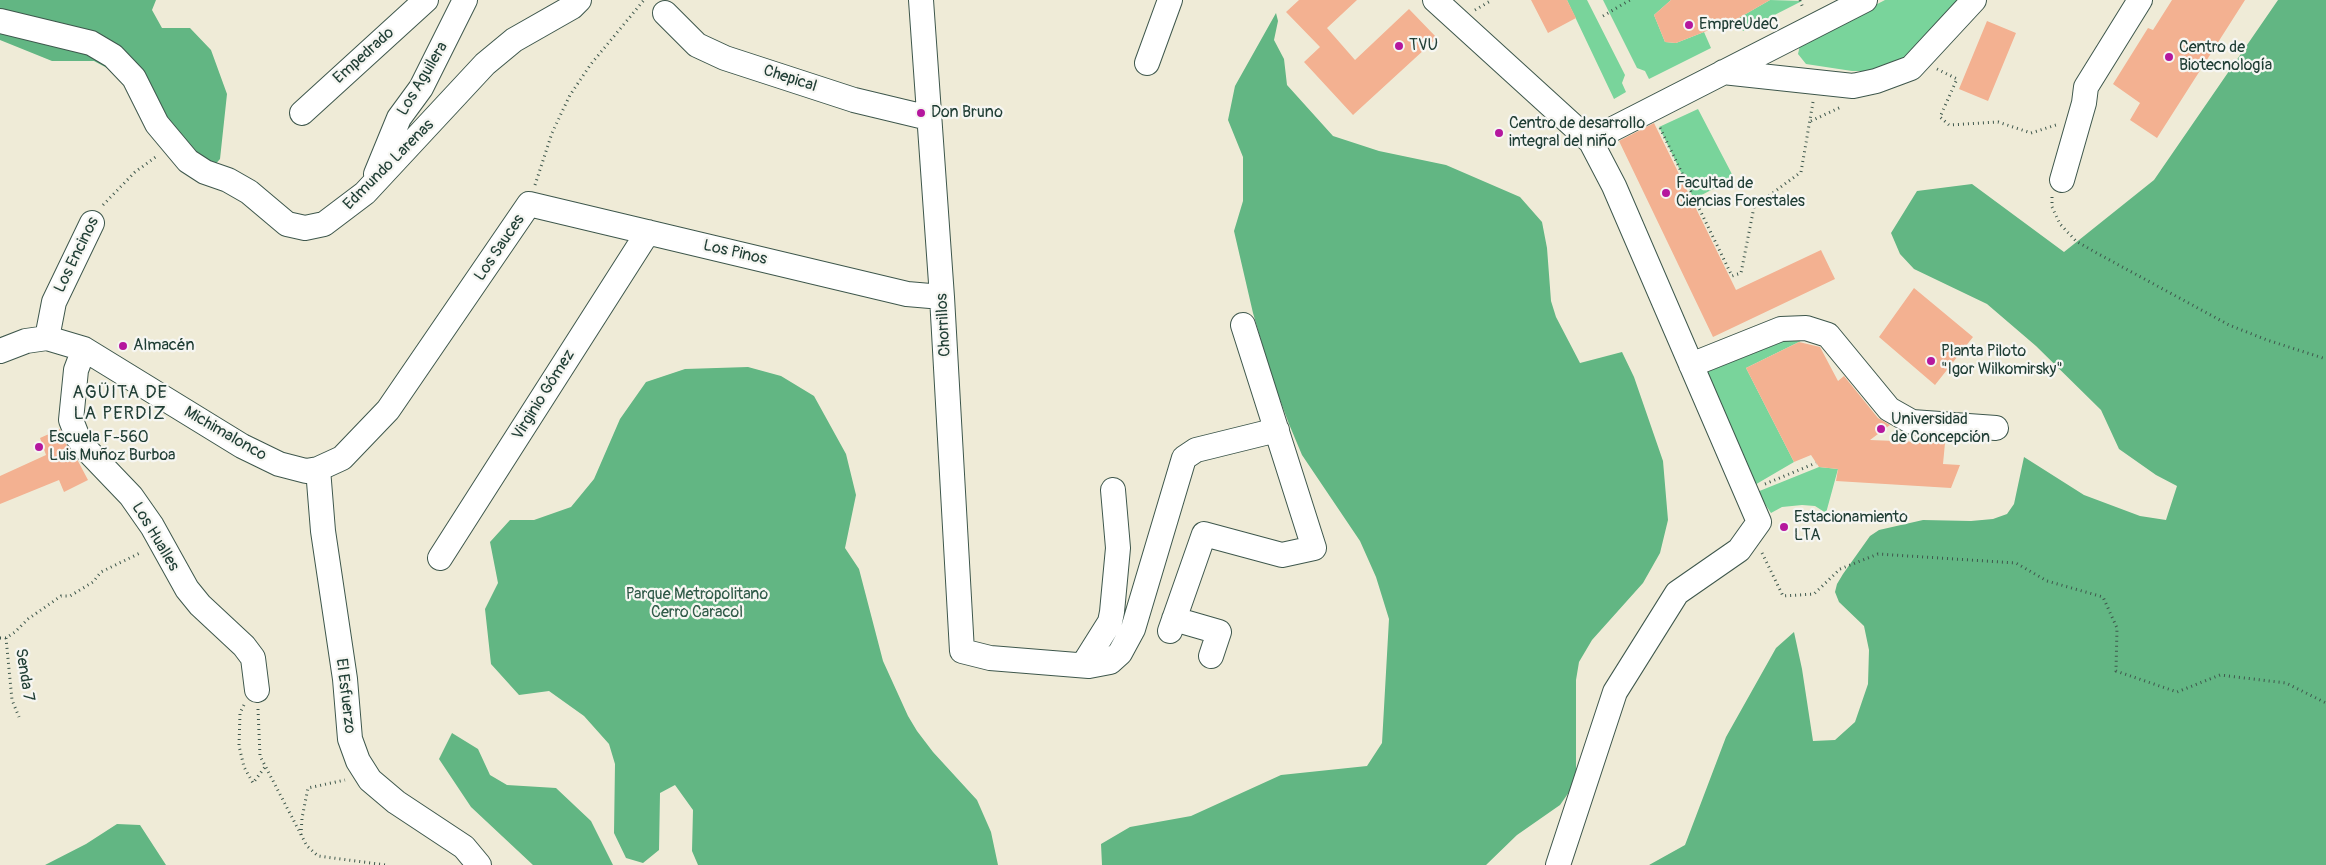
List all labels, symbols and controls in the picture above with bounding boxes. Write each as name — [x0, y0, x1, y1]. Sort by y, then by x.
place label: EmpreUdeC — [1699, 15, 1779, 35]
marker: EmpreUdeC — [1683, 19, 1695, 31]
street label: Empedrado — [330, 24, 398, 88]
place label: TVU — [1409, 36, 1438, 56]
place label: Centro de Biotecnología — [2179, 38, 2272, 76]
street label: Los Aguilera — [394, 39, 452, 119]
marker: TVU — [1393, 40, 1405, 52]
marker: Centro de Biotecnología — [2163, 51, 2175, 63]
street label: Chepical — [761, 61, 819, 97]
place label: Don Bruno — [931, 103, 1003, 123]
marker: Don Bruno — [915, 107, 927, 119]
place label: Centro de desarrollo integral del niño — [1509, 114, 1645, 152]
street label: Edmundo Larenas — [340, 116, 438, 214]
marker: Centro de desarrollo integral del niño — [1493, 127, 1505, 139]
place label: Facultad de Ciencias Forestales — [1676, 174, 1805, 212]
marker: Facultad de Ciencias Forestales — [1660, 187, 1672, 199]
street label: Los Sauces — [471, 211, 529, 285]
street label: Los Encinos — [50, 214, 104, 296]
street label: Los Pinos — [701, 236, 769, 270]
street label: Chorrillos — [933, 293, 955, 357]
place label: Almacén — [133, 336, 195, 356]
marker: Almacén — [117, 340, 129, 352]
place label: Planta Piloto "Igor Wilkomirsky" — [1941, 342, 2063, 380]
street label: Virginio Gómez — [509, 346, 579, 444]
marker: Planta Piloto "Igor Wilkomirsky" — [1925, 355, 1937, 367]
district label: AGÜITA DE LA PERDIZ — [71, 382, 169, 424]
street label: Michimalonco — [180, 403, 270, 465]
place label: Universidad de Concepción — [1891, 410, 1990, 448]
marker: Universidad de Concepción — [1875, 423, 1887, 435]
place label: Escuela F-560 Luis Muñoz Burboa — [49, 428, 175, 466]
marker: Escuela F-560 Luis Muñoz Burboa — [33, 441, 45, 453]
street label: Los Hualles — [127, 499, 183, 575]
place label: Estacionamiento LTA — [1794, 508, 1908, 546]
marker: Estacionamiento LTA — [1778, 521, 1790, 533]
park label: Parque Metropolitano Cerro Caracol — [626, 585, 768, 623]
street label: Senda 7 — [10, 647, 38, 703]
street label: El Esfuerzo — [331, 657, 359, 735]

